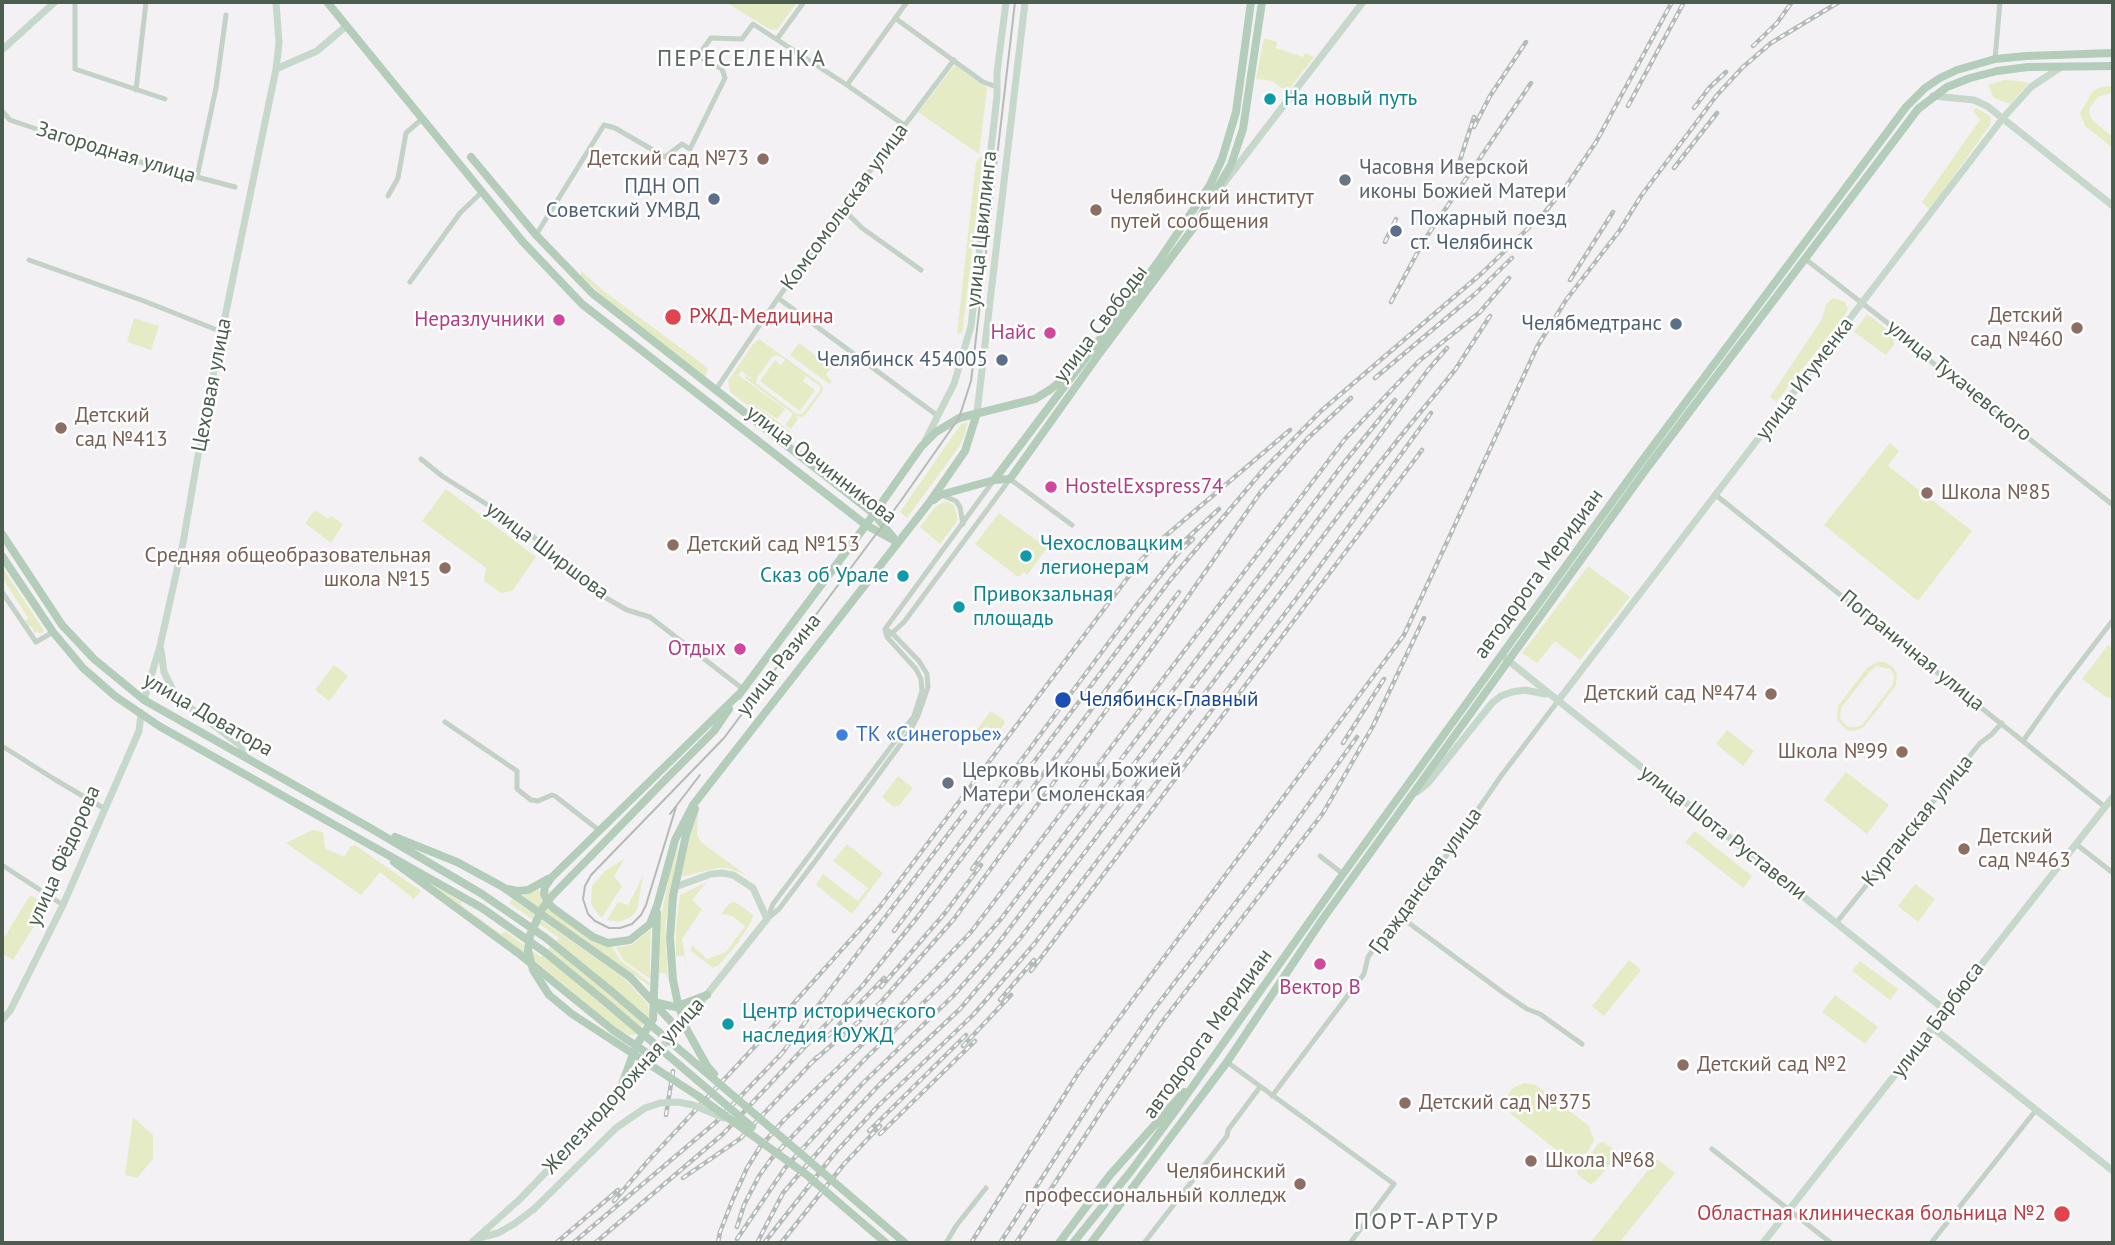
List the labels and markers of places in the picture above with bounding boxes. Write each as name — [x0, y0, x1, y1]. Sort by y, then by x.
place label: На новый путь — [1284, 86, 1417, 112]
marker: На новый путь — [1262, 91, 1278, 107]
place label: Детский сад №73 — [587, 146, 749, 172]
marker: Детский сад №73 — [755, 151, 771, 167]
place label: Часовня Иверской иконы Божией Матери — [1359, 155, 1567, 205]
marker: Часовня Иверской иконы Божией Матери — [1337, 172, 1353, 188]
place label: ПДН ОП Советский УМВД — [546, 174, 700, 224]
place label: Челябинский институт путей сообщения — [1110, 185, 1314, 235]
marker: ПДН ОП Советский УМВД — [706, 191, 722, 207]
marker: Челябинский институт путей сообщения — [1088, 202, 1104, 218]
place label: Пожарный поезд ст. Челябинск — [1410, 206, 1567, 256]
marker: Пожарный поезд ст. Челябинск — [1388, 223, 1404, 239]
place label: Детский сад №460 — [1970, 303, 2063, 353]
place label: РЖД-Медицина — [689, 304, 834, 330]
place label: Неразлучники — [414, 307, 545, 333]
marker: РЖД-Медицина — [663, 307, 683, 327]
place label: Челябмедтранс — [1521, 311, 1662, 337]
marker: Неразлучники — [551, 312, 567, 328]
marker: Челябмедтранс — [1668, 316, 1684, 332]
place label: Найс — [991, 320, 1036, 346]
marker: Детский сад №460 — [2069, 320, 2085, 336]
marker: Найс — [1042, 325, 1058, 341]
place label: Челябинск 454005 — [817, 347, 988, 373]
marker: Челябинск 454005 — [994, 352, 1010, 368]
place label: Детский сад №413 — [75, 403, 168, 453]
marker: Детский сад №413 — [53, 420, 69, 436]
place label: HostelExspress74 — [1065, 474, 1224, 500]
marker: HostelExspress74 — [1043, 479, 1059, 495]
place label: Школа №85 — [1941, 480, 2051, 506]
marker: Школа №85 — [1919, 485, 1935, 501]
place label: Чехословацким легионерам — [1040, 531, 1183, 581]
place label: Детский сад №153 — [687, 532, 860, 558]
marker: Детский сад №153 — [665, 537, 681, 553]
place label: Средняя общеобразовательная школа №15 — [144, 543, 431, 593]
marker: Чехословацким легионерам — [1018, 548, 1034, 564]
marker: Средняя общеобразовательная школа №15 — [437, 560, 453, 576]
place label: Сказ об Урале — [760, 563, 889, 589]
marker: Сказ об Урале — [895, 568, 911, 584]
place label: Привокзальная площадь — [973, 582, 1113, 632]
marker: Привокзальная площадь — [951, 599, 967, 615]
place label: Отдых — [668, 636, 726, 662]
marker: Отдых — [732, 641, 748, 657]
place label: Детский сад №474 — [1584, 681, 1757, 707]
marker: Детский сад №474 — [1763, 686, 1779, 702]
place label: Челябинск-Главный — [1079, 687, 1258, 713]
marker: Челябинск-Главный — [1053, 690, 1073, 710]
place label: ТК «Синегорье» — [856, 722, 1002, 748]
marker: ТК «Синегорье» — [834, 727, 850, 743]
place label: Школа №99 — [1778, 739, 1888, 765]
marker: Школа №99 — [1894, 744, 1910, 760]
place label: Церковь Иконы Божией Матери Смоленская — [962, 758, 1181, 808]
marker: Церковь Иконы Божией Матери Смоленская — [940, 775, 956, 791]
place label: Детский сад №463 — [1978, 824, 2071, 874]
marker: Детский сад №463 — [1956, 841, 1972, 857]
marker: Вектор В — [1312, 956, 1328, 972]
place label: Вектор В — [1279, 975, 1361, 1001]
place label: Центр исторического наследия ЮУЖД — [742, 999, 936, 1049]
marker: Центр исторического наследия ЮУЖД — [720, 1016, 736, 1032]
place label: Детский сад №2 — [1697, 1052, 1847, 1078]
marker: Детский сад №2 — [1675, 1057, 1691, 1073]
place label: Детский сад №375 — [1419, 1090, 1592, 1116]
marker: Детский сад №375 — [1397, 1095, 1413, 1111]
place label: Школа №68 — [1545, 1148, 1655, 1174]
marker: Школа №68 — [1523, 1153, 1539, 1169]
place label: Челябинский профессиональный колледж — [1024, 1159, 1286, 1209]
marker: Челябинский профессиональный колледж — [1292, 1176, 1308, 1192]
place label: Областная клиническая больница №2 — [1697, 1201, 2046, 1227]
marker: Областная клиническая больница №2 — [2052, 1204, 2072, 1224]

